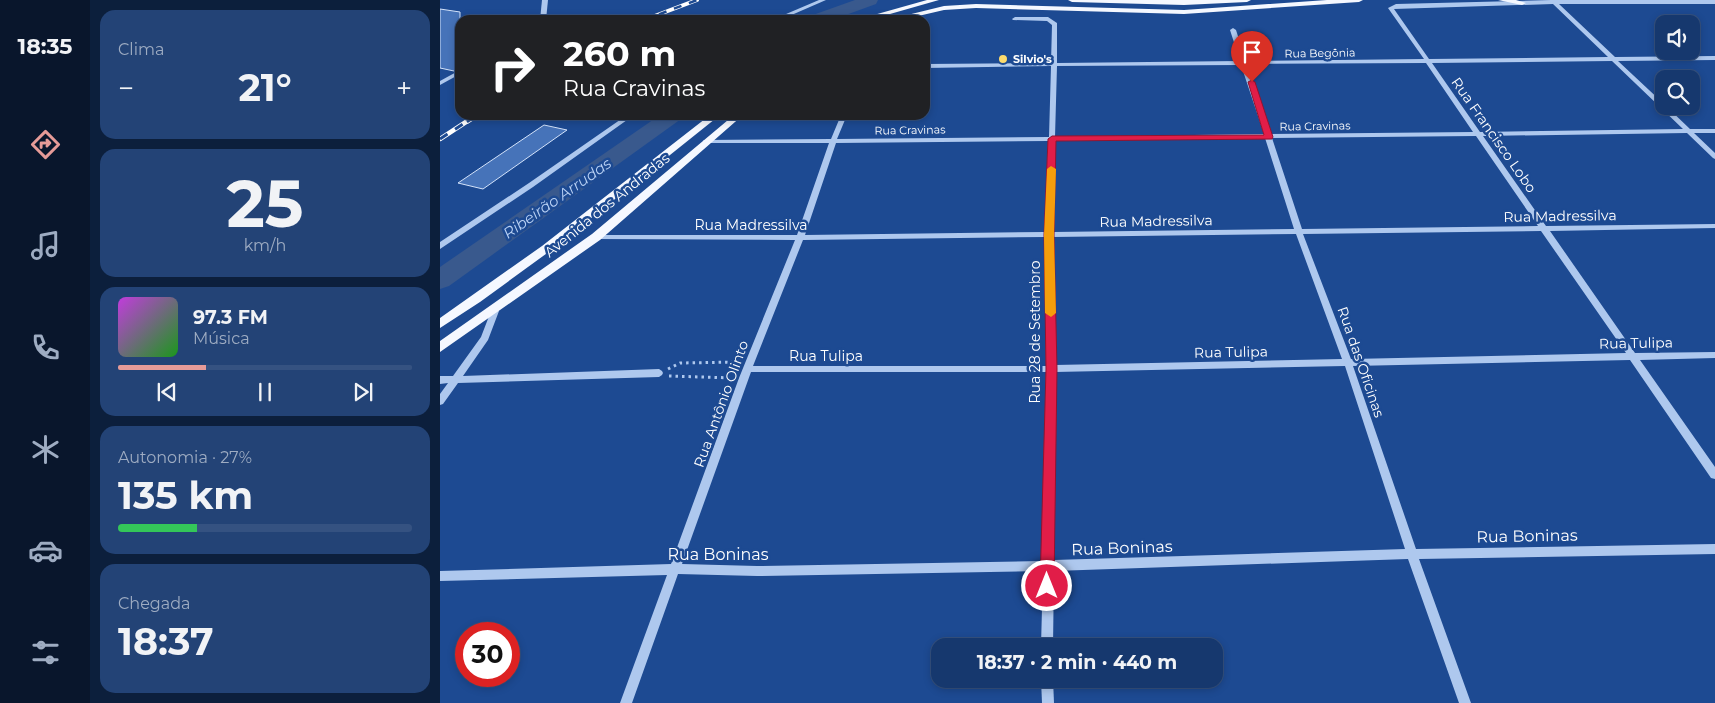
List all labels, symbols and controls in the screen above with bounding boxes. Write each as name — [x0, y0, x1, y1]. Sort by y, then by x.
map controls — [1655, 15, 1700, 115]
button: sound — [1655, 15, 1700, 60]
pin — [1231, 31, 1273, 82]
text: 260 m — [563, 32, 676, 75]
text: 18:35 — [18, 33, 72, 60]
icon: right — [480, 35, 545, 100]
icon: arrive — [1238, 38, 1266, 66]
text: Clima — [118, 40, 164, 59]
street label: Rua Begônia — [1284, 45, 1356, 61]
place label: Silvio's — [1013, 52, 1052, 66]
marker: Silvio's — [997, 53, 1009, 65]
text: 21° — [238, 64, 292, 111]
button: search — [1655, 70, 1700, 115]
text: − — [118, 71, 134, 105]
text: + — [396, 71, 412, 105]
street label: Rua Francisco Lobo — [1447, 74, 1541, 196]
text: Rua Cravinas — [563, 75, 705, 102]
street label: Rua Cravinas — [1279, 118, 1351, 134]
street label: Rua Cravinas — [874, 122, 946, 138]
icon: directions — [28, 127, 63, 162]
street label: Avenida dos Andradas — [541, 149, 673, 261]
water label: Ribeirão Arrudas — [499, 153, 615, 242]
text: 25 — [226, 164, 304, 243]
street label: Rua Madressilva — [1503, 206, 1617, 226]
street label: Rua Madressilva — [1099, 211, 1213, 231]
street label: Rua Madressilva — [694, 216, 808, 234]
icon: music — [28, 228, 63, 263]
text: km/h — [244, 236, 286, 255]
street label: Rua 28 de Setembro — [1026, 260, 1044, 404]
street label: Rua das Oficinas — [1334, 304, 1388, 420]
text: 97.3 FM — [193, 306, 268, 329]
text: Música — [193, 329, 250, 348]
icon: phone — [28, 330, 63, 365]
street label: Rua Tulipa — [1599, 333, 1673, 353]
street label: Rua Antônio Olinto — [690, 338, 752, 470]
street label: Rua Tulipa — [1194, 342, 1268, 362]
street label: Rua Tulipa — [789, 347, 863, 365]
icon: previous — [153, 378, 181, 406]
icon: pause — [251, 378, 279, 406]
icon: next — [349, 378, 377, 406]
icon: climate — [28, 432, 63, 467]
text: Autonomia · 27% — [118, 448, 252, 467]
text: 135 km — [118, 472, 253, 519]
street label: Rua Boninas — [1476, 526, 1578, 546]
icon: car — [28, 533, 63, 568]
street label: Rua Boninas — [1071, 537, 1173, 559]
street label: Rua Boninas — [667, 545, 769, 564]
position arrow — [1020, 559, 1072, 611]
text: Chegada — [118, 594, 191, 613]
text: 18:37 — [118, 618, 214, 665]
speed limit sign: 30 — [455, 622, 520, 687]
icon: filters — [28, 635, 63, 670]
text: 18:37 · 2 min · 440 m — [977, 651, 1177, 674]

